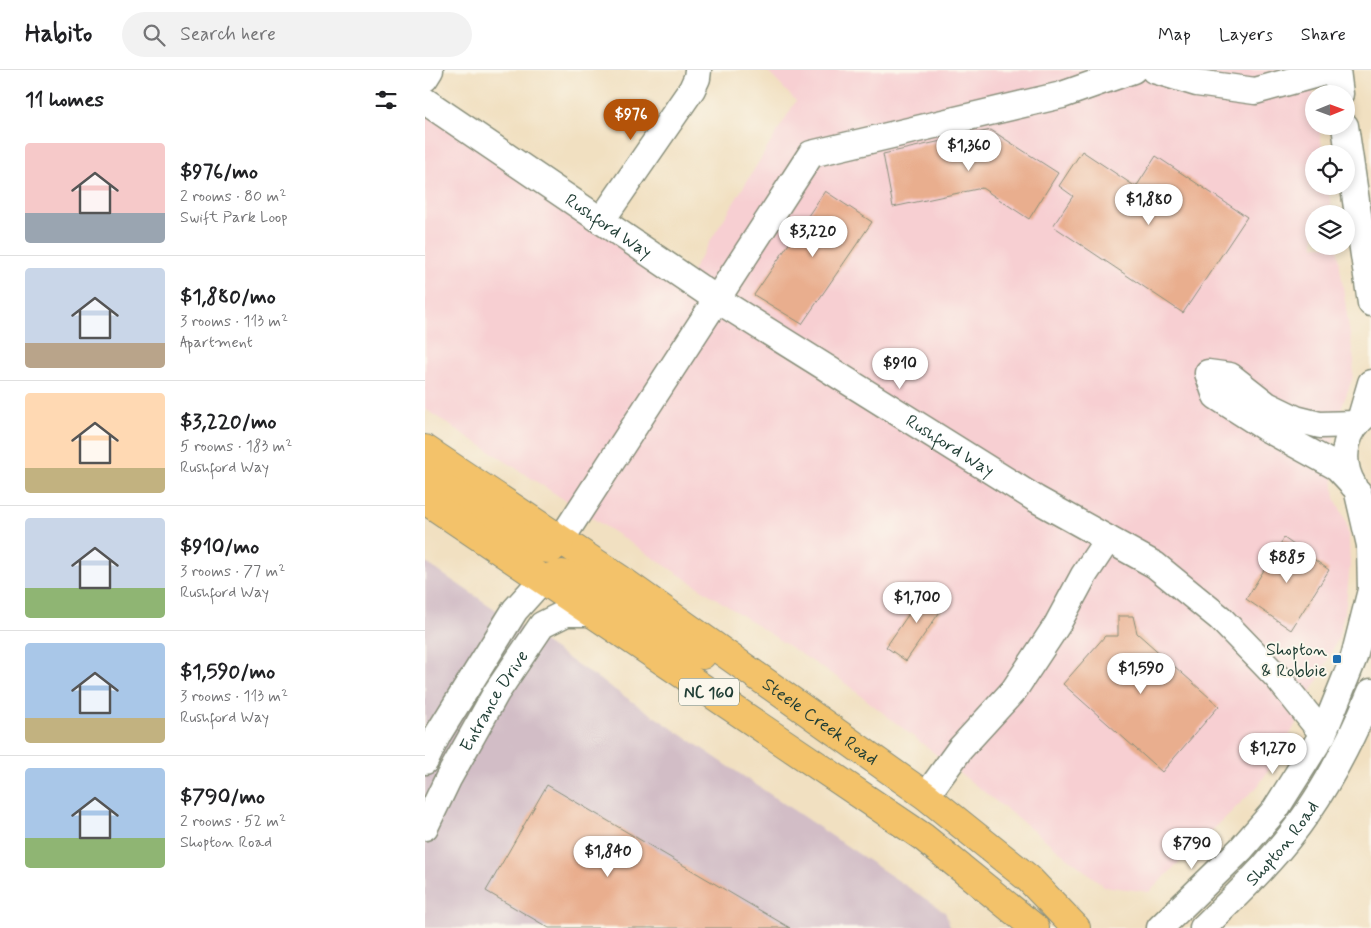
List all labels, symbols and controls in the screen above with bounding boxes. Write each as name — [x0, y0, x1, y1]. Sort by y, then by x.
search box — [122, 12, 472, 57]
text: Habito — [25, 19, 92, 50]
icon: search — [140, 21, 168, 49]
text: Search here — [180, 22, 276, 47]
text: Map — [1158, 23, 1191, 47]
text: Layers — [1219, 23, 1273, 47]
text: Share — [1301, 23, 1346, 47]
north arrow — [1305, 85, 1355, 135]
map controls — [1305, 85, 1355, 255]
text: 11 homes — [25, 86, 104, 114]
icon: filters — [372, 86, 400, 114]
pin: $976 — [601, 98, 661, 141]
text: $976 — [615, 104, 647, 125]
pin: $1,360 — [928, 129, 1010, 172]
text: $1,360 — [947, 135, 991, 156]
button: locate — [1305, 145, 1355, 195]
text: $976/mo — [180, 158, 258, 186]
icon: home — [65, 163, 125, 223]
pin: $1,880 — [1108, 184, 1190, 226]
text: 2 rooms · 80 m² — [180, 186, 286, 207]
street label: Rushford Way — [560, 188, 656, 265]
text: $1,880 — [1126, 189, 1172, 210]
button: layers — [1305, 205, 1355, 255]
text: Swift Park Loop — [180, 207, 288, 228]
pin: $3,220 — [772, 216, 854, 258]
text: $3,220 — [789, 221, 837, 242]
text: $1,880/mo — [180, 283, 276, 311]
icon: home — [65, 288, 125, 348]
text: 3 rooms · 113 m² — [180, 311, 288, 332]
text: Apartment — [180, 332, 253, 353]
pin: $910 — [870, 348, 930, 390]
text: $910 — [883, 353, 917, 374]
text: $3,220/mo — [180, 408, 277, 436]
street label: Rushford Way — [901, 409, 998, 483]
icon: home — [65, 413, 125, 473]
text: 5 rooms · 183 m² — [180, 436, 292, 457]
text: Rushford Way — [180, 457, 269, 478]
text: $910/mo — [180, 533, 259, 561]
icon: home — [65, 538, 125, 598]
pin: $885 — [1257, 542, 1317, 584]
text: $885 — [1269, 547, 1305, 568]
text: 3 rooms · 77 m² — [180, 561, 285, 582]
text: Rushford Way — [180, 582, 269, 603]
pin: $1,700 — [876, 582, 958, 624]
text: $1,700 — [894, 587, 940, 608]
place label: Shopton & Robbie — [1261, 638, 1327, 683]
street label: Entrance Drive — [455, 646, 535, 756]
pin: $1,590 — [1100, 652, 1182, 695]
marker: Shopton & Robbie — [1331, 653, 1343, 665]
text: $1,590/mo — [180, 658, 275, 686]
text: $1,590 — [1118, 658, 1164, 679]
icon: home — [65, 663, 125, 723]
street label: Steele Creek Road — [757, 673, 882, 771]
road number: NC 160 — [679, 678, 739, 706]
text: 3 rooms · 113 m² — [180, 686, 288, 707]
text: Rushford Way — [180, 707, 269, 728]
pin: $1,270 — [1232, 732, 1314, 775]
text: $1,270 — [1250, 738, 1296, 759]
text: $790/mo — [180, 783, 265, 811]
icon: home — [65, 788, 125, 848]
street label: Shopton Road — [1241, 797, 1325, 892]
text: 2 rooms · 52 m² — [180, 811, 286, 832]
pin: $790 — [1162, 828, 1222, 870]
text: Shopton Road — [180, 832, 272, 853]
text: $790 — [1173, 833, 1211, 854]
pin: $1,840 — [567, 836, 649, 878]
text: $1,840 — [584, 841, 632, 862]

